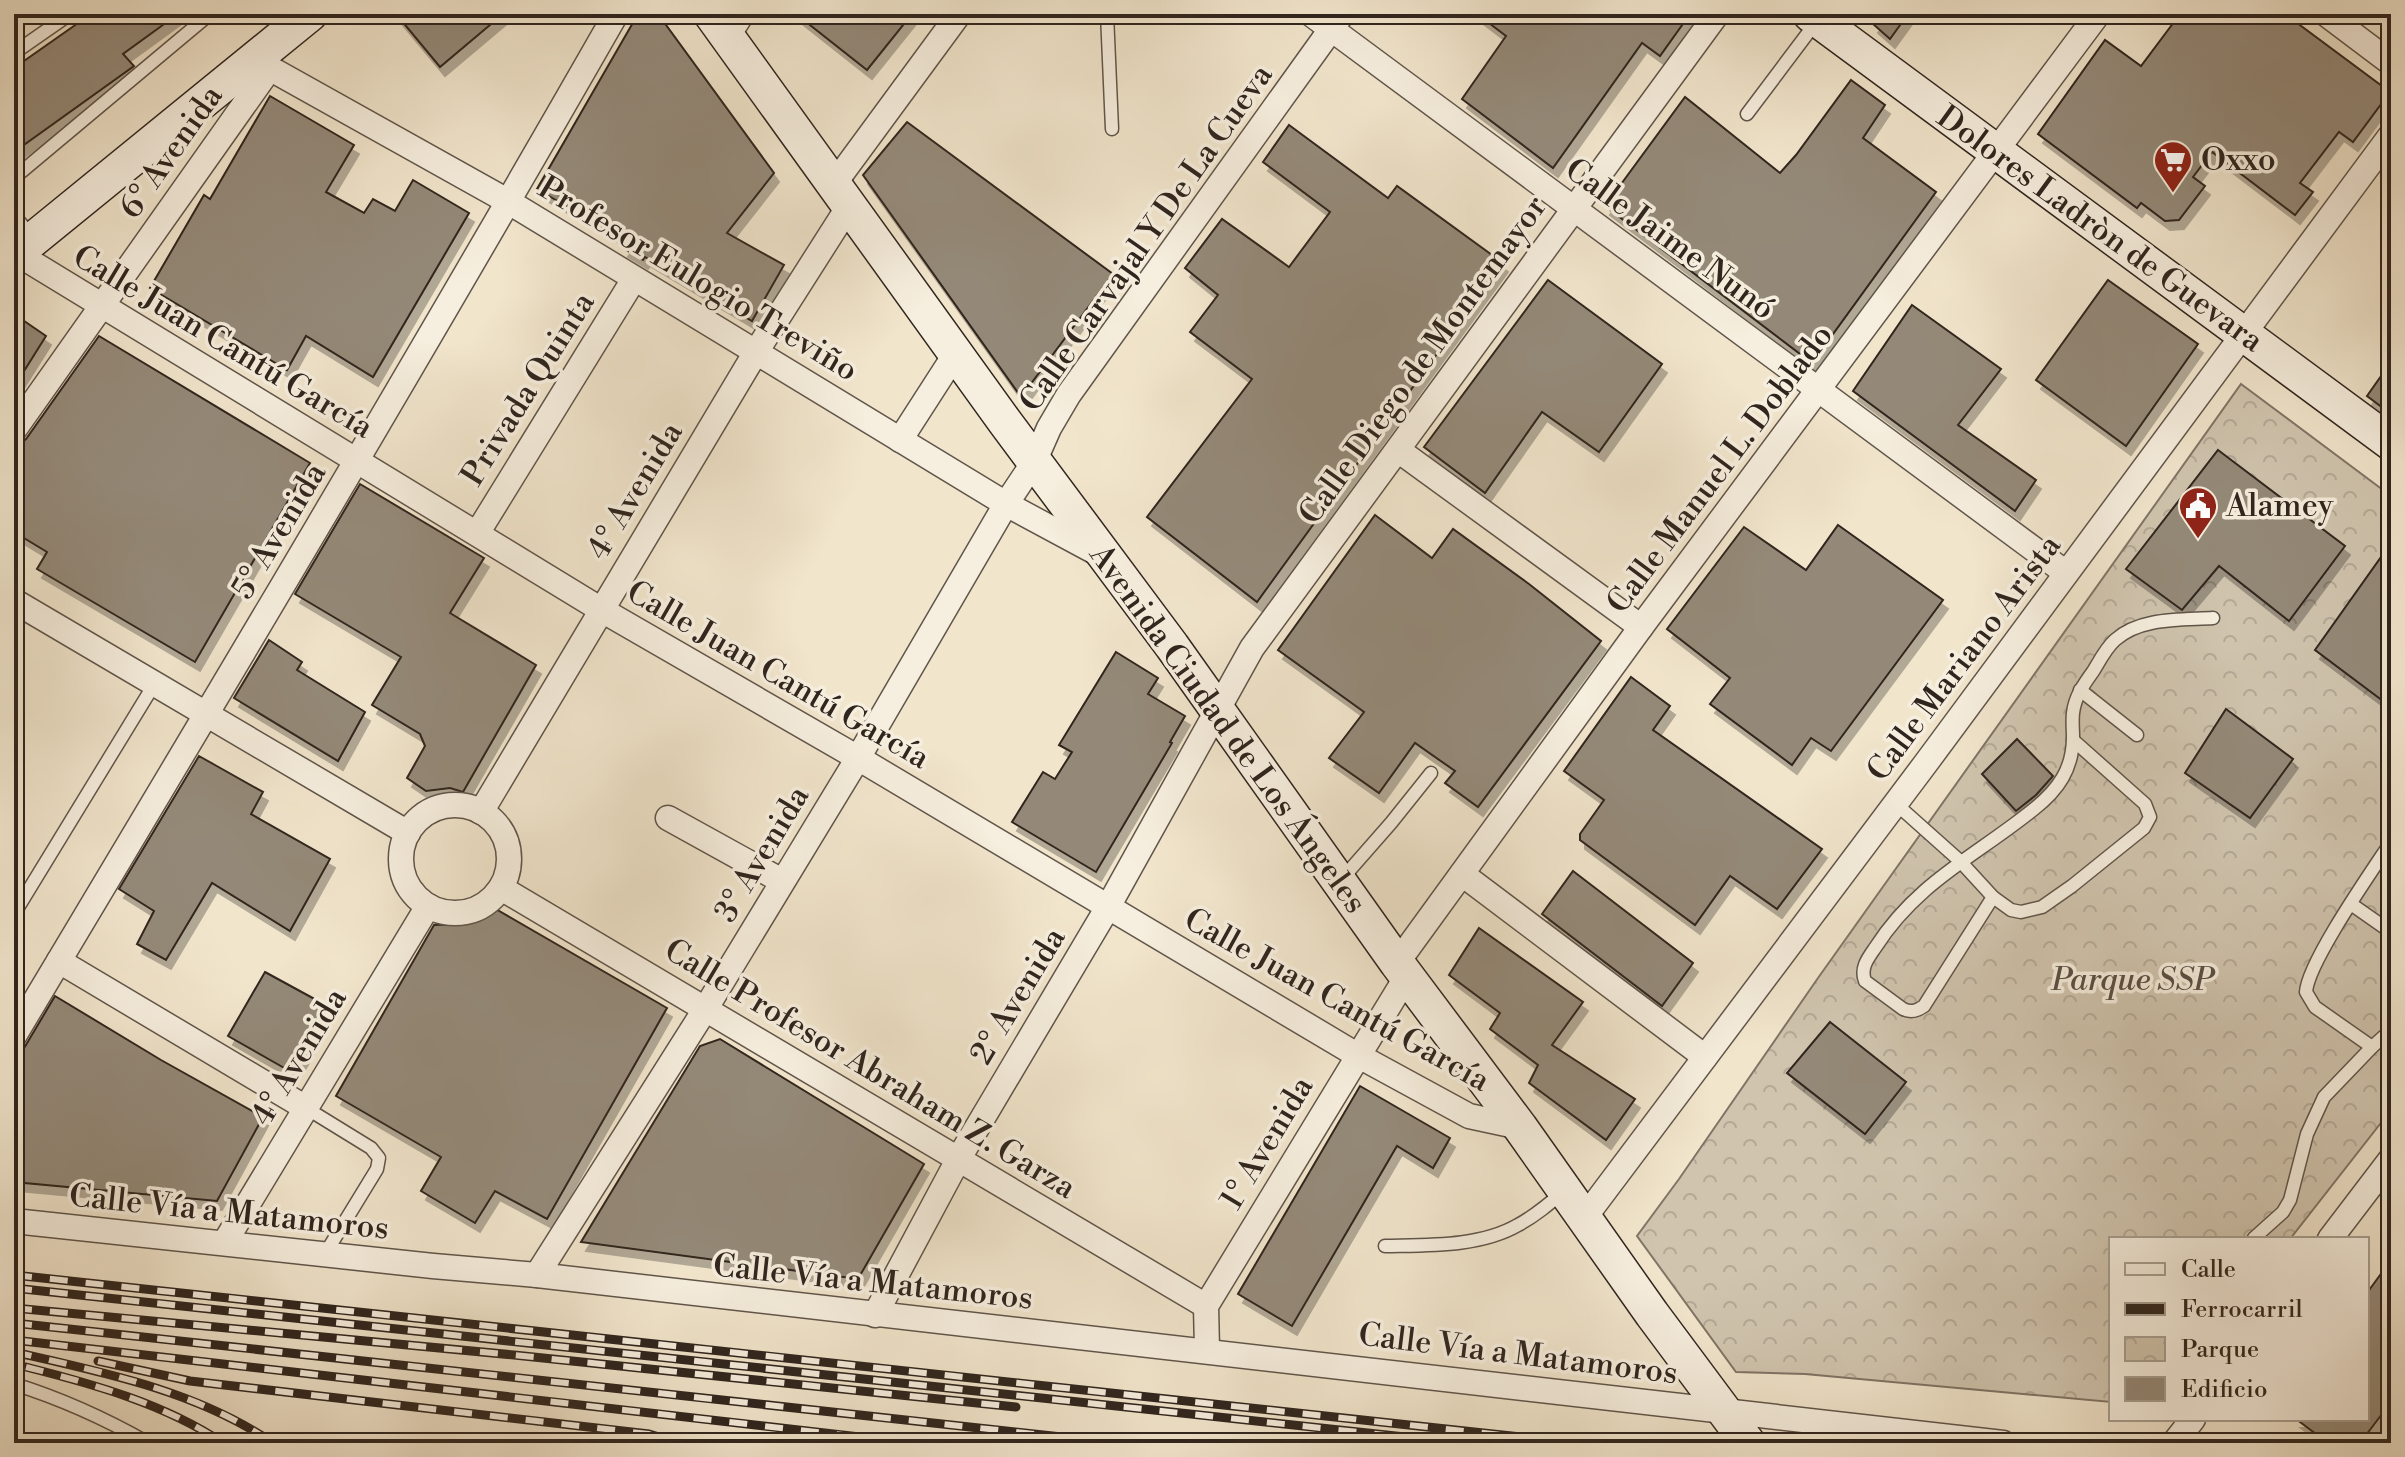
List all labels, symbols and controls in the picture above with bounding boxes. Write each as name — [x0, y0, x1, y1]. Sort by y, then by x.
street label: Calle Carvajal Y De La Cueva — [1011, 56, 1282, 420]
street label: 6° Avenida — [111, 77, 232, 226]
street label: Dolores Ladròn de Guevara — [1929, 97, 2272, 361]
supermarket icon: Oxxo — [2152, 139, 2194, 194]
place label: Oxxo — [2201, 140, 2276, 180]
street label: Calle Jaime Nunó — [1557, 149, 1783, 329]
street label: Profesor Eulogio Treviño — [531, 168, 865, 390]
street label: Calle Diego de Montemayor — [1290, 188, 1556, 532]
street label: Calle Juan Cantú García — [66, 236, 381, 448]
street label: Privada Quinta — [453, 284, 604, 493]
street label: Calle Manuel L. Doblado — [1598, 316, 1842, 622]
street label: 4° Avenida — [578, 414, 692, 567]
street label: 5° Avenida — [223, 455, 336, 606]
public building icon: Alamey — [2177, 485, 2219, 540]
place label: Alamey — [2225, 486, 2334, 526]
street label: Calle Mariano Arista — [1858, 526, 2070, 789]
street label: Avenida Ciudad de Los Ángeles — [1080, 535, 1377, 921]
street label: Calle Juan Cantú García — [619, 572, 937, 779]
street label: 3° Avenida — [706, 778, 819, 929]
street label: Calle Juan Cantú García — [1177, 899, 1497, 1101]
street label: 2° Avenida — [962, 920, 1075, 1072]
street label: Calle Profesor Abraham Z. Garza — [657, 930, 1084, 1208]
park label: Parque SSP — [2051, 960, 2216, 1000]
street label: 4° Avenida — [242, 980, 356, 1133]
street label: 1° Avenida — [1212, 1069, 1323, 1217]
street label: Calle Vía a Matamoros — [67, 1175, 391, 1249]
legend — [2109, 1237, 2369, 1421]
street label: Calle Vía a Matamoros — [711, 1245, 1035, 1319]
text: Calle — [2181, 1255, 2236, 1285]
text: Ferrocarril — [2181, 1295, 2303, 1325]
street label: Calle Vía a Matamoros — [1356, 1315, 1680, 1393]
text: Parque — [2181, 1335, 2259, 1365]
text: Edificio — [2181, 1375, 2267, 1405]

